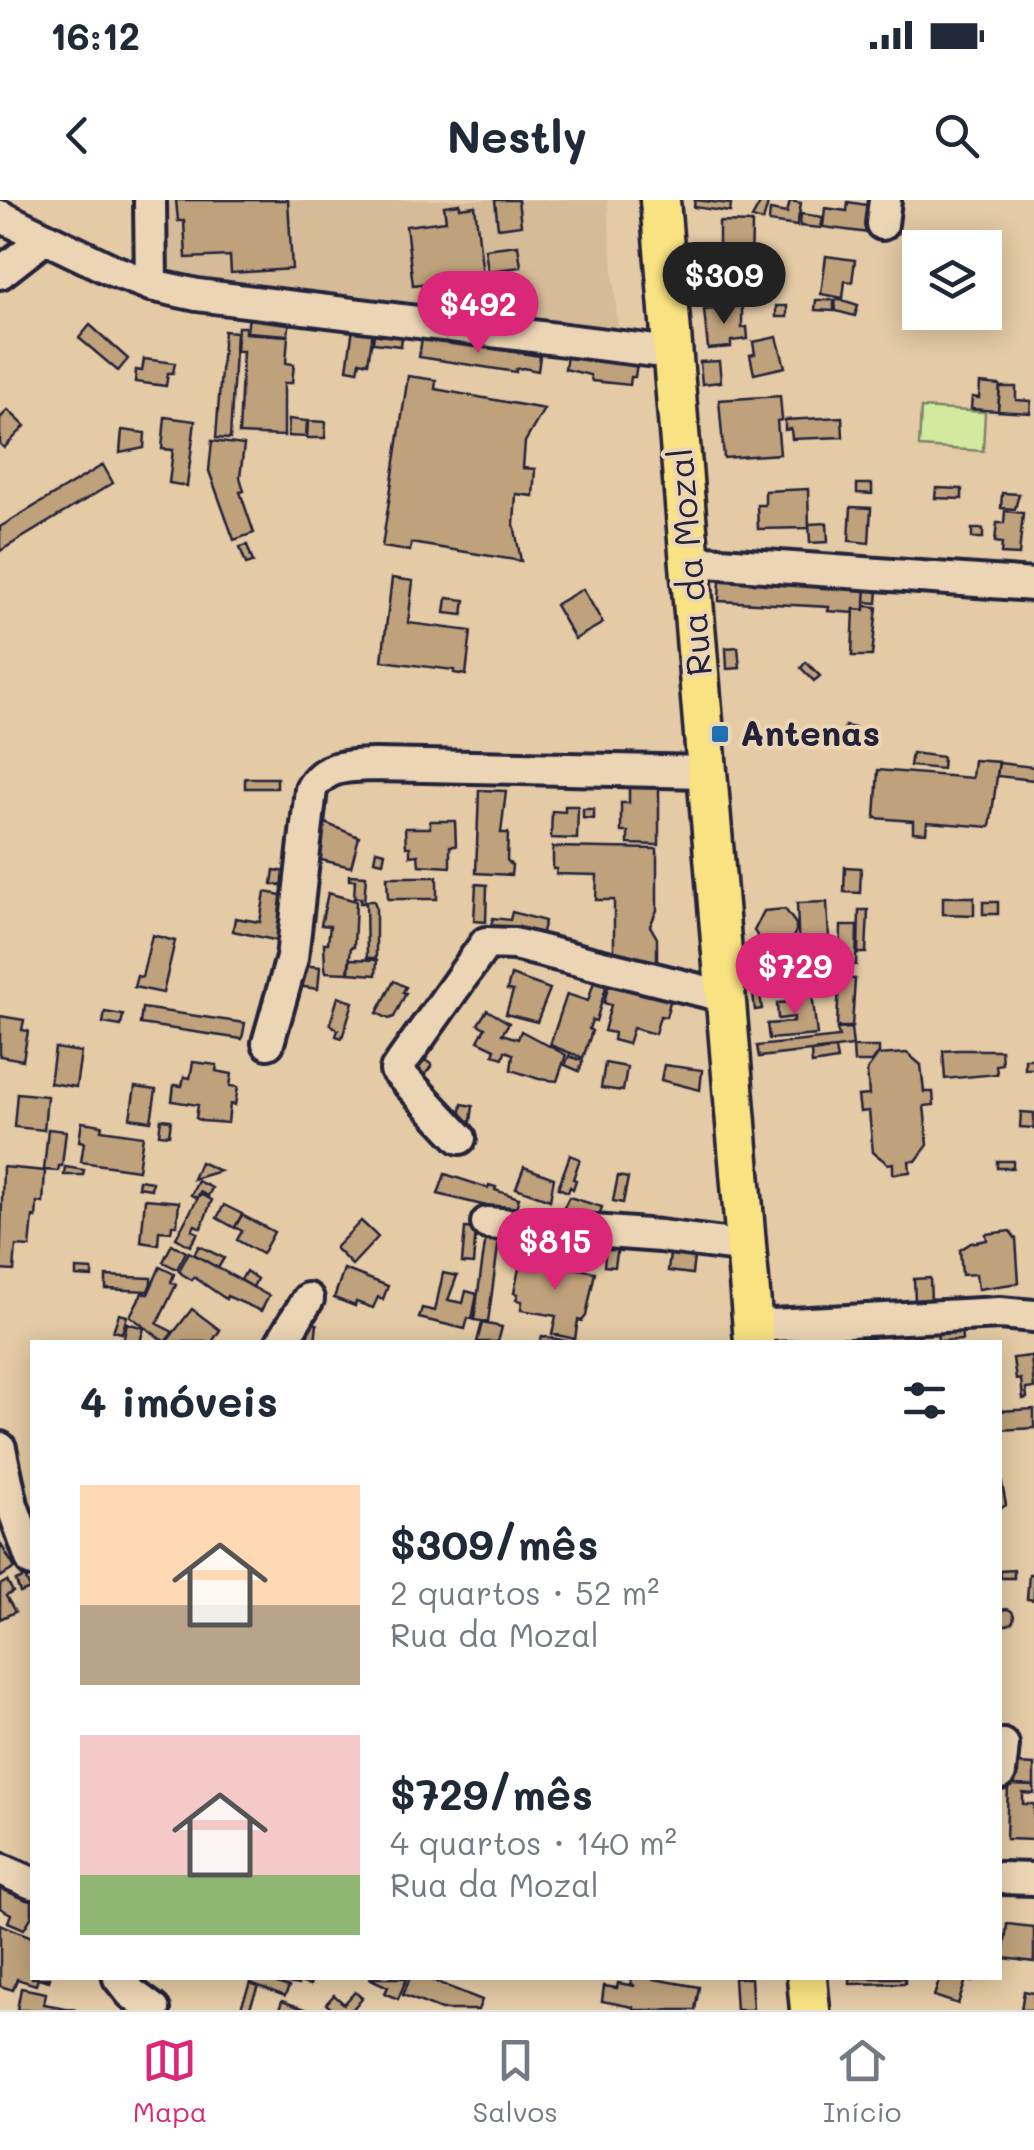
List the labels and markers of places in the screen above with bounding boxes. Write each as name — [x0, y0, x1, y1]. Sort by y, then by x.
pin: $309 — [665, 242, 783, 327]
pin: $492 — [419, 271, 537, 356]
place label: Antenas — [740, 709, 880, 755]
marker: Antenas — [709, 723, 731, 745]
pin: $729 — [736, 933, 854, 1018]
pin: $815 — [496, 1208, 614, 1293]

